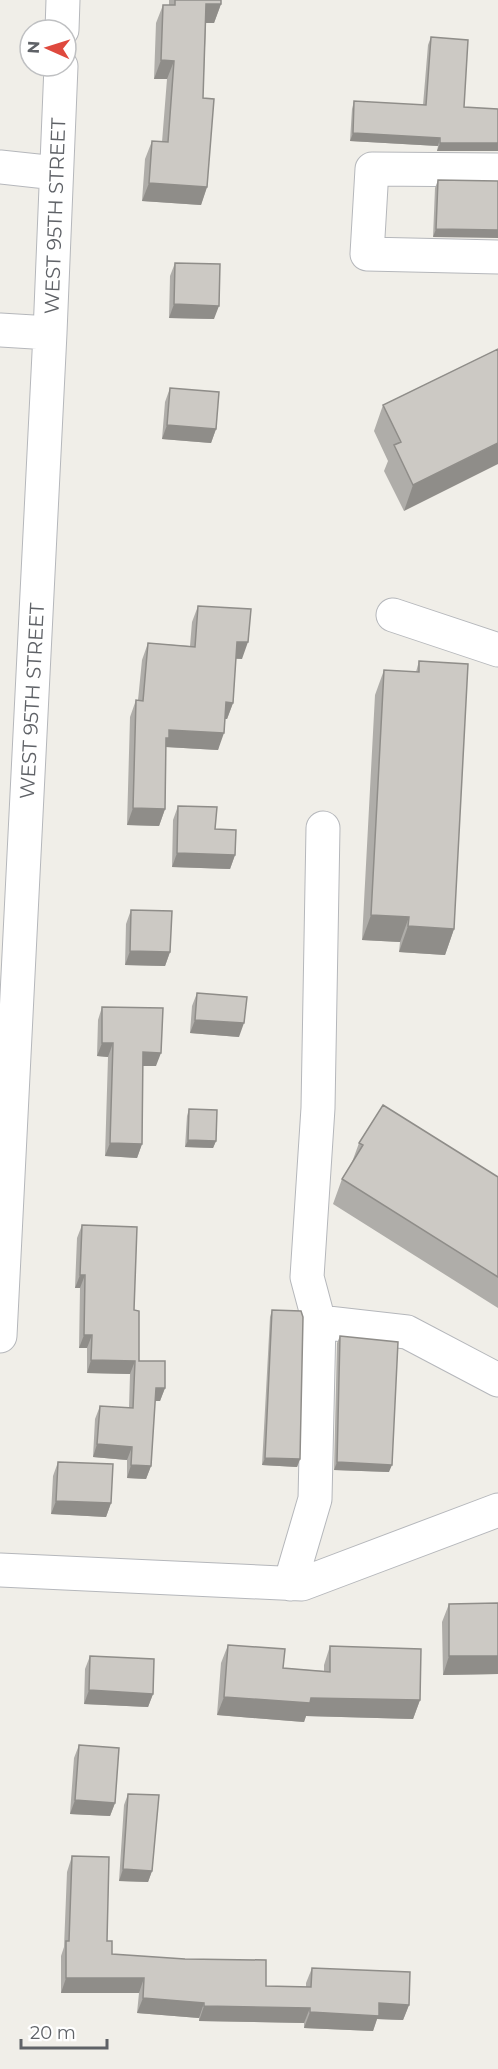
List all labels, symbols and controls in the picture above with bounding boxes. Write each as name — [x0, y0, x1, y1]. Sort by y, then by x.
north arrow — [18, 18, 78, 78]
text: N — [24, 40, 43, 54]
street label: WEST 95TH STREET — [40, 117, 70, 315]
street label: WEST 95TH STREET — [15, 602, 49, 800]
scale bar — [21, 2012, 106, 2050]
text: 20 m — [30, 2022, 76, 2044]

